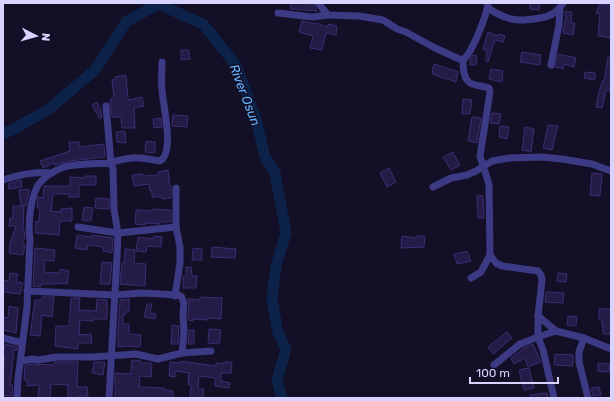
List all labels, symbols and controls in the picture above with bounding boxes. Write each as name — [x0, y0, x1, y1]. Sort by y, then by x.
north arrow — [16, 16, 56, 56]
text: N — [39, 32, 52, 42]
water label: River Osun — [226, 62, 264, 128]
scale bar — [470, 359, 558, 385]
text: 100 m — [476, 366, 510, 380]

